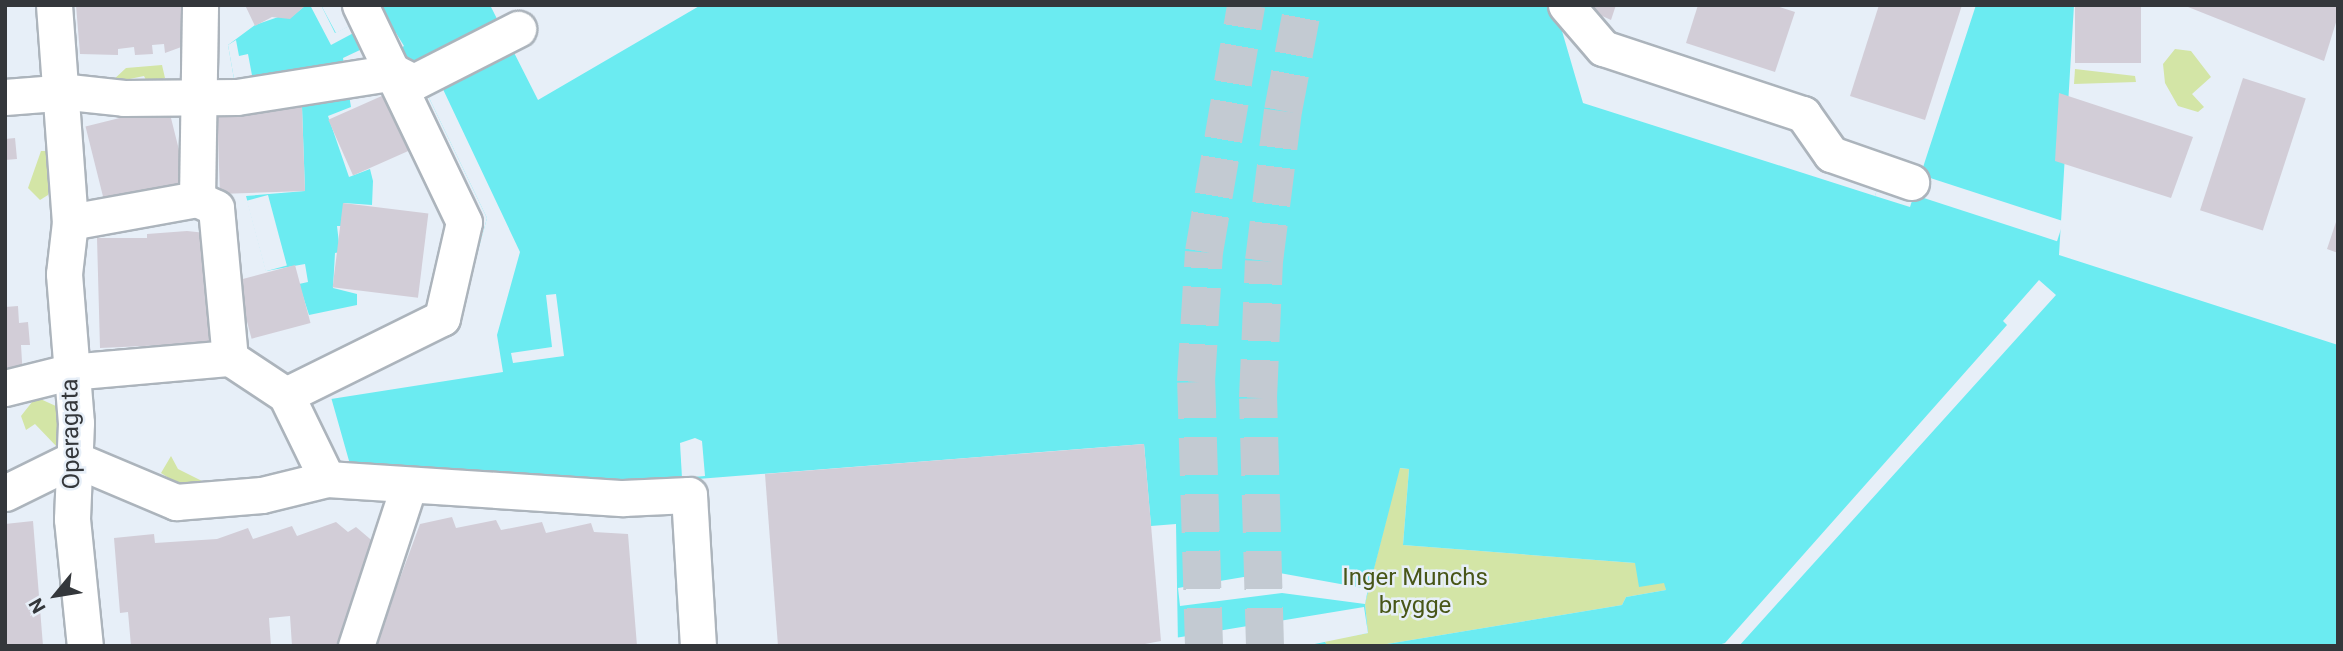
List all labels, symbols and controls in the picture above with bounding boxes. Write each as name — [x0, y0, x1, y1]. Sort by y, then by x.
street label: Operagata — [56, 378, 86, 490]
north arrow — [21, 560, 91, 630]
park label: Inger Munchs brygge — [1342, 564, 1488, 620]
text: N — [24, 594, 51, 617]

